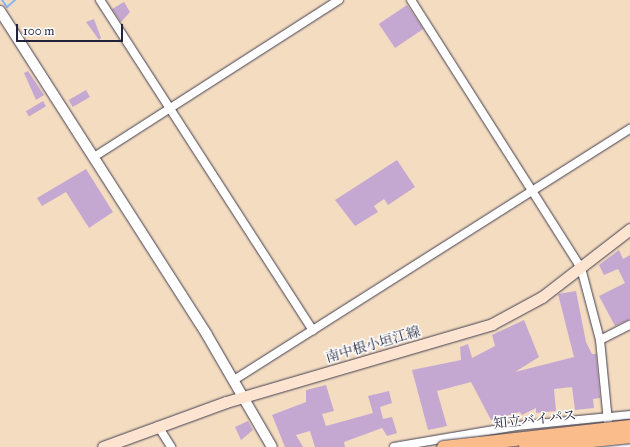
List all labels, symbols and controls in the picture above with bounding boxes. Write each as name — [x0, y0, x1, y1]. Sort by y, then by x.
scale bar — [18, 16, 125, 42]
text: 100 m — [23, 24, 54, 38]
street label: 南中根小垣江線 — [324, 323, 422, 367]
street label: 知立バイパス — [492, 407, 578, 433]

